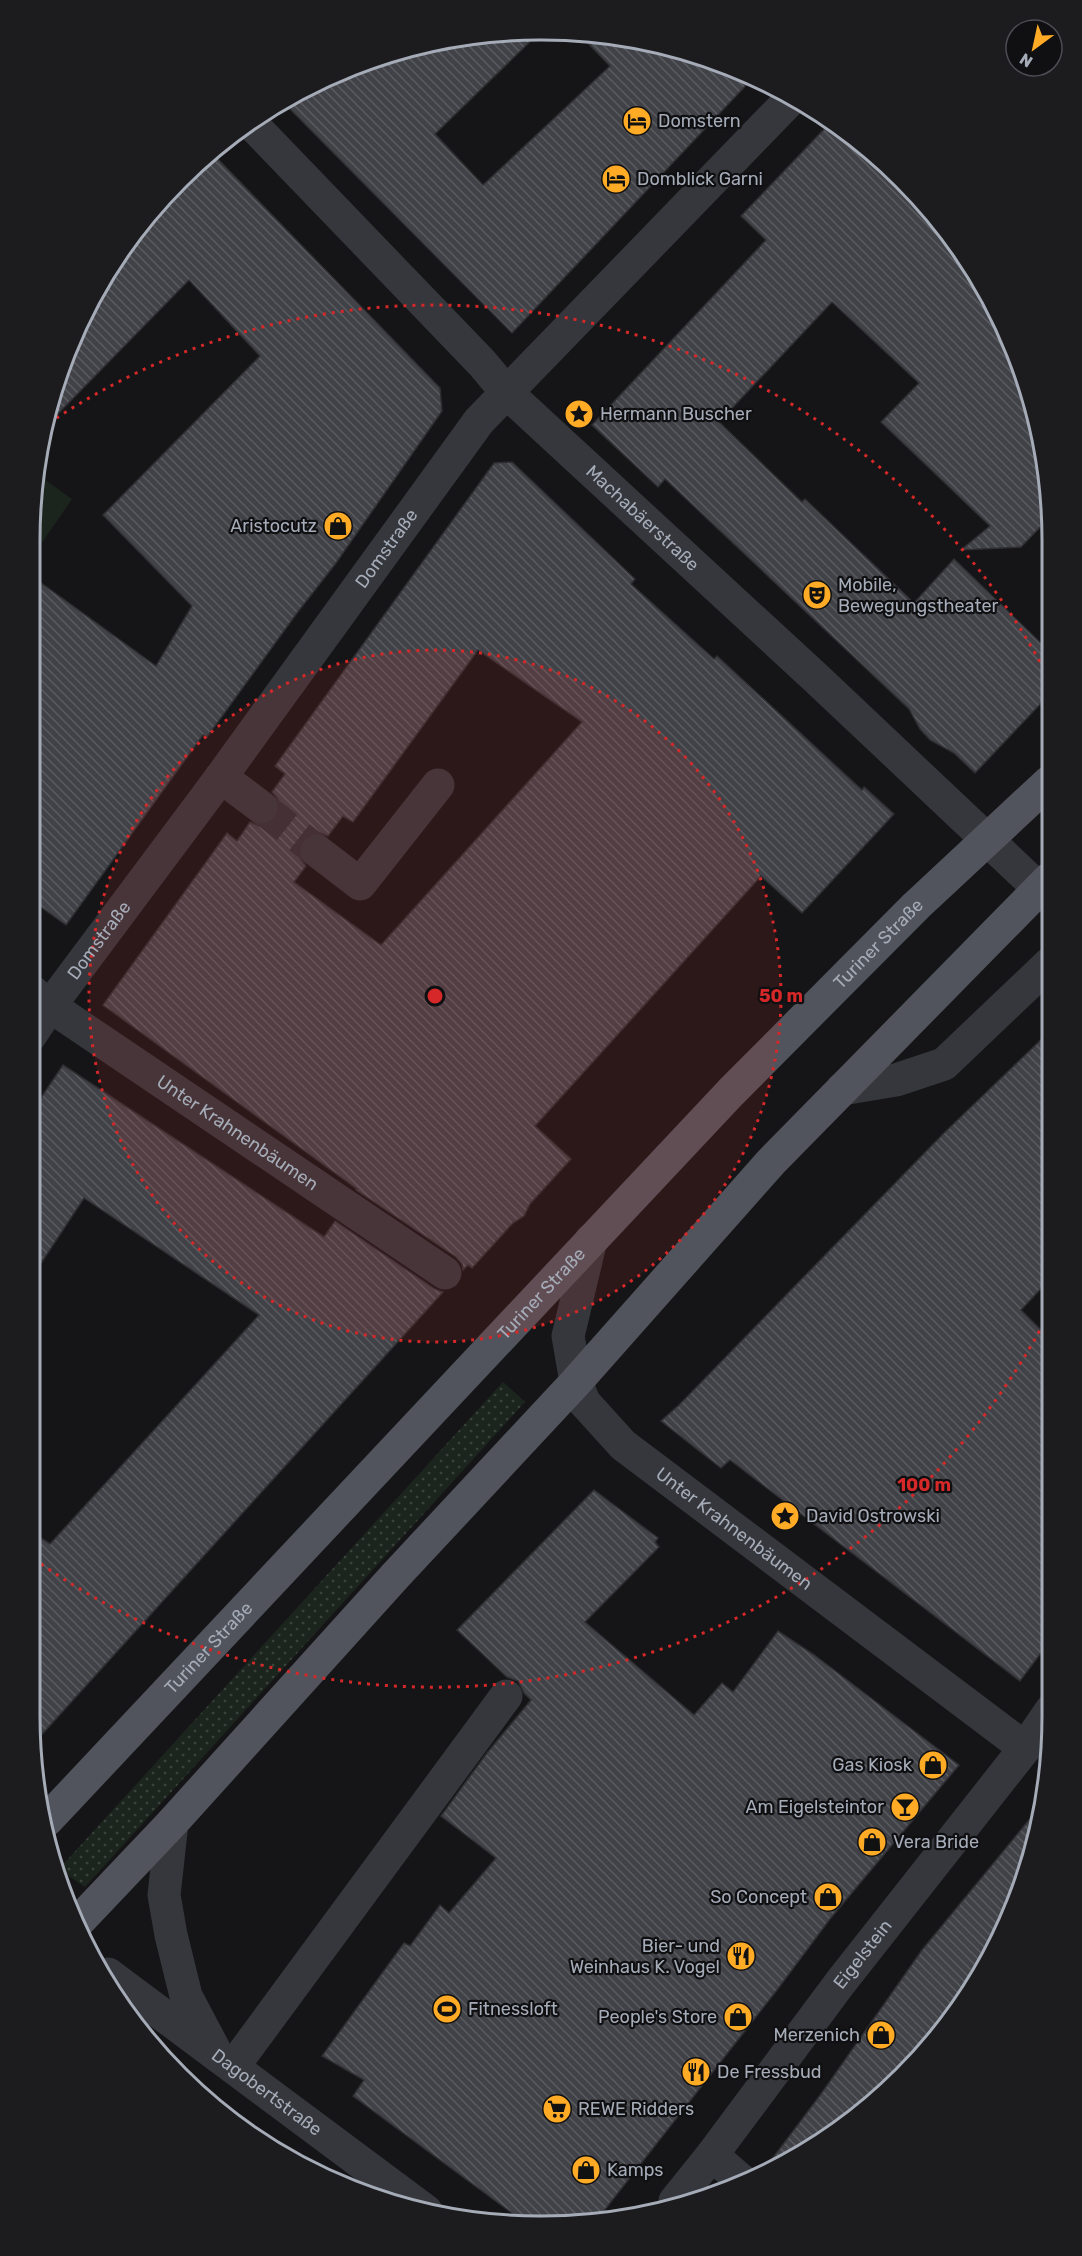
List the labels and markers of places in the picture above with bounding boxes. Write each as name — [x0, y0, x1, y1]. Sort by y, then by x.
hotel icon: Domstern — [621, 105, 653, 137]
place label: Domstern — [658, 110, 741, 132]
hotel icon: Domblick Garni — [600, 163, 632, 195]
place label: Domblick Garni — [637, 168, 763, 190]
place icon: Hermann Buscher — [563, 398, 595, 430]
place label: Hermann Buscher — [600, 403, 752, 425]
shop icon: Aristocutz — [322, 510, 354, 542]
place label: Aristocutz — [230, 515, 317, 537]
place label: Mobile, Bewegungstheater — [838, 574, 999, 617]
theatre icon: Mobile, Bewegungstheater — [801, 579, 833, 611]
centre of rings — [425, 986, 445, 1006]
place icon: David Ostrowski — [769, 1500, 801, 1532]
place label: David Ostrowski — [806, 1505, 940, 1527]
shop icon: Gas Kiosk — [917, 1749, 949, 1781]
place label: Gas Kiosk — [832, 1754, 913, 1776]
bar icon: Am Eigelsteintor — [889, 1791, 921, 1823]
place label: Am Eigelsteintor — [745, 1796, 884, 1818]
shop icon: Vera Bride — [856, 1826, 888, 1858]
place label: Vera Bride — [893, 1831, 979, 1853]
shop icon: So Concept — [812, 1881, 844, 1913]
place label: So Concept — [710, 1886, 807, 1908]
place label: Bier- und Weinhaus K. Vogel — [570, 1935, 720, 1978]
restaurant icon: Bier- und Weinhaus K. Vogel — [725, 1940, 757, 1972]
sports icon: Fitnessloft — [431, 1993, 463, 2025]
place label: Fitnessloft — [468, 1998, 558, 2020]
shop icon: People's Store — [722, 2001, 754, 2033]
place label: People's Store — [598, 2006, 717, 2028]
shop icon: Merzenich — [865, 2019, 897, 2051]
place label: Merzenich — [774, 2024, 860, 2046]
restaurant icon: De Fressbud — [680, 2056, 712, 2088]
place label: De Fressbud — [717, 2061, 822, 2083]
supermarket icon: REWE Ridders — [541, 2093, 573, 2125]
place label: REWE Ridders — [578, 2098, 694, 2120]
shop icon: Kamps — [570, 2154, 602, 2186]
place label: Kamps — [607, 2159, 664, 2181]

